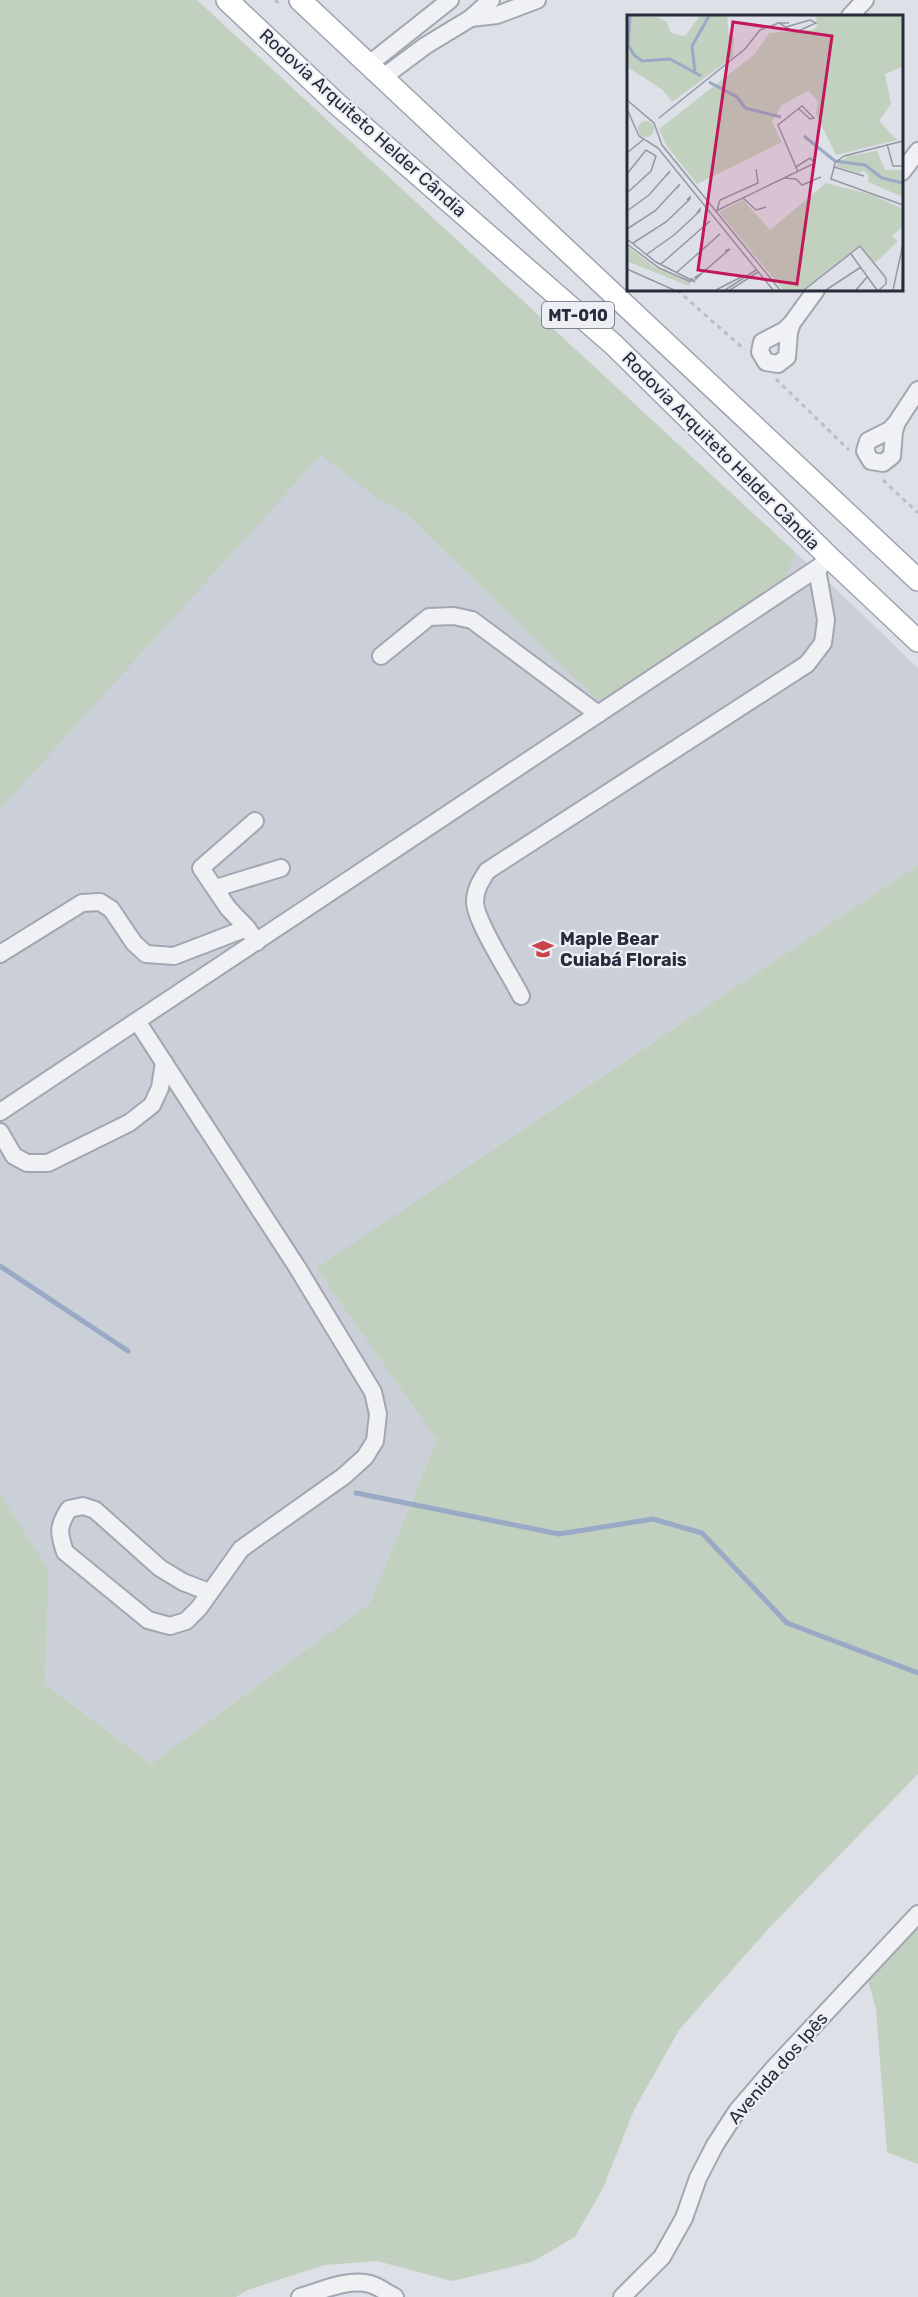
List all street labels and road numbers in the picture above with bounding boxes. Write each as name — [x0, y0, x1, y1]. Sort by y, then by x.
street label: Rodovia Arquiteto Helder Cândia — [255, 24, 471, 222]
road number: MT-010 — [542, 302, 614, 328]
street label: Rodovia Arquiteto Helder Cândia — [617, 347, 825, 555]
street label: Avenida dos Ipês — [723, 2008, 833, 2128]

